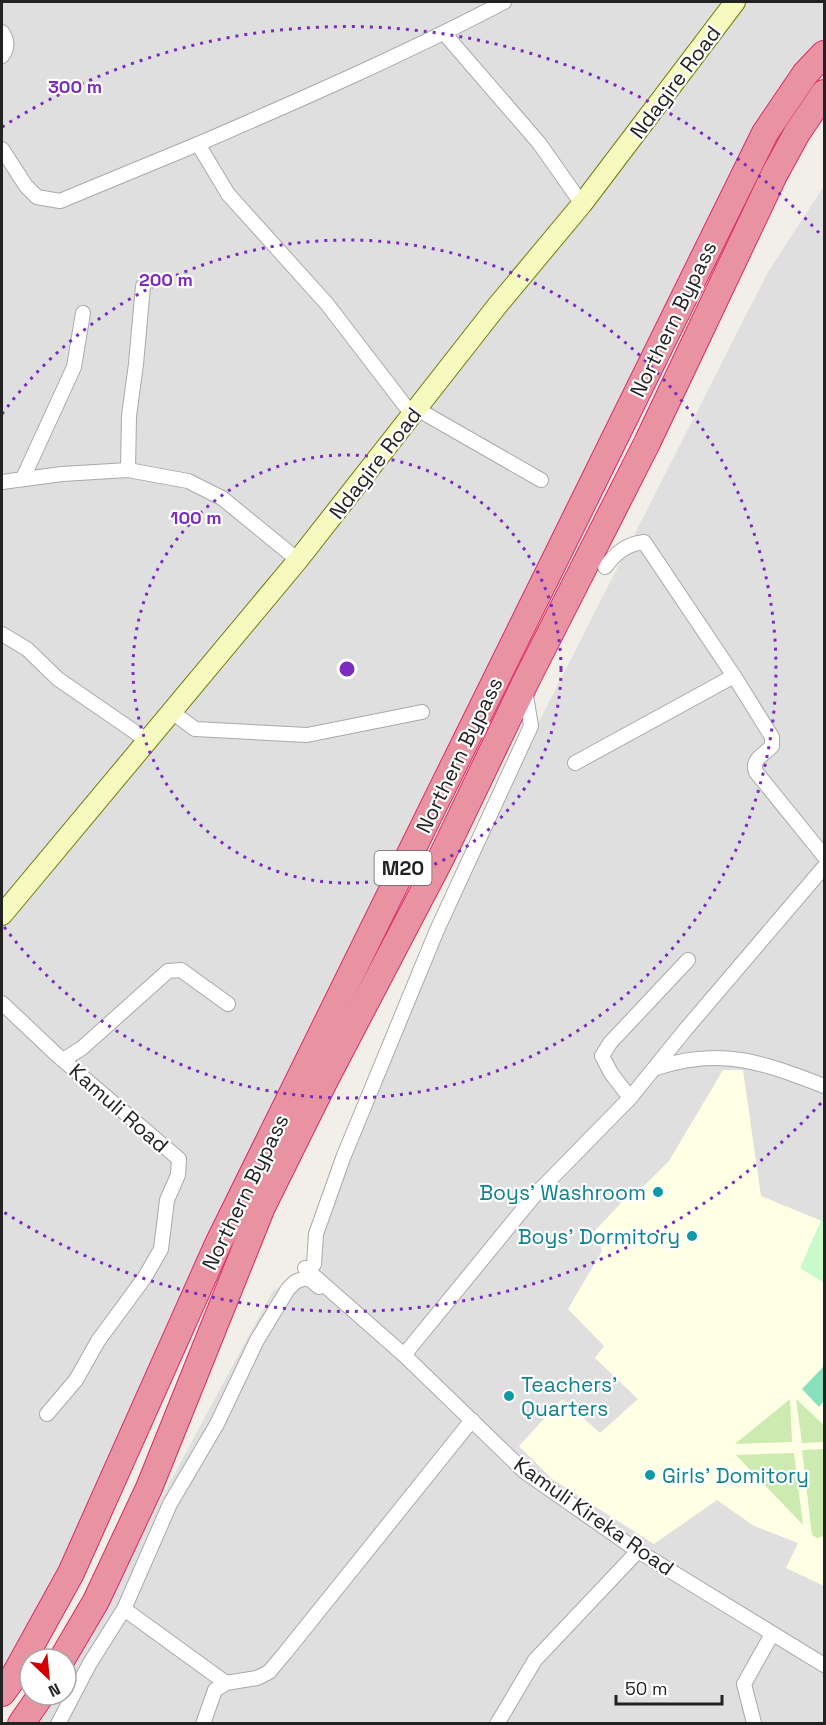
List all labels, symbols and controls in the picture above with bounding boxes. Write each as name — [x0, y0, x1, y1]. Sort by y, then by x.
street label: Ndagire Road — [624, 20, 726, 144]
text: 300 m — [48, 75, 102, 98]
street label: Northern Bypass — [624, 237, 722, 401]
text: 200 m — [139, 268, 193, 291]
street label: Ndagire Road — [323, 402, 427, 524]
text: 100 m — [170, 506, 222, 529]
centre of rings — [337, 659, 357, 679]
street label: Northern Bypass — [410, 673, 508, 837]
road number: M20 — [374, 851, 432, 885]
street label: Kamuli Road — [64, 1058, 174, 1158]
street label: Northern Bypass — [196, 1110, 294, 1274]
place label: Boys' Washroom — [479, 1179, 646, 1206]
marker: Boys' Washroom — [651, 1185, 665, 1199]
place label: Boys' Dormitory — [518, 1223, 680, 1250]
marker: Boys' Dormitory — [685, 1229, 699, 1243]
place label: Teachers' Quarters — [521, 1371, 617, 1422]
marker: Teachers' Quarters — [502, 1389, 516, 1403]
street label: Kamuli Kireka Road — [509, 1451, 679, 1581]
place label: Girls' Domitory — [662, 1462, 809, 1489]
marker: Girls' Domitory — [643, 1468, 657, 1482]
north arrow — [18, 1647, 78, 1707]
scale bar — [616, 1668, 722, 1706]
text: 50 m — [625, 1677, 667, 1700]
text: N — [45, 1678, 64, 1702]

